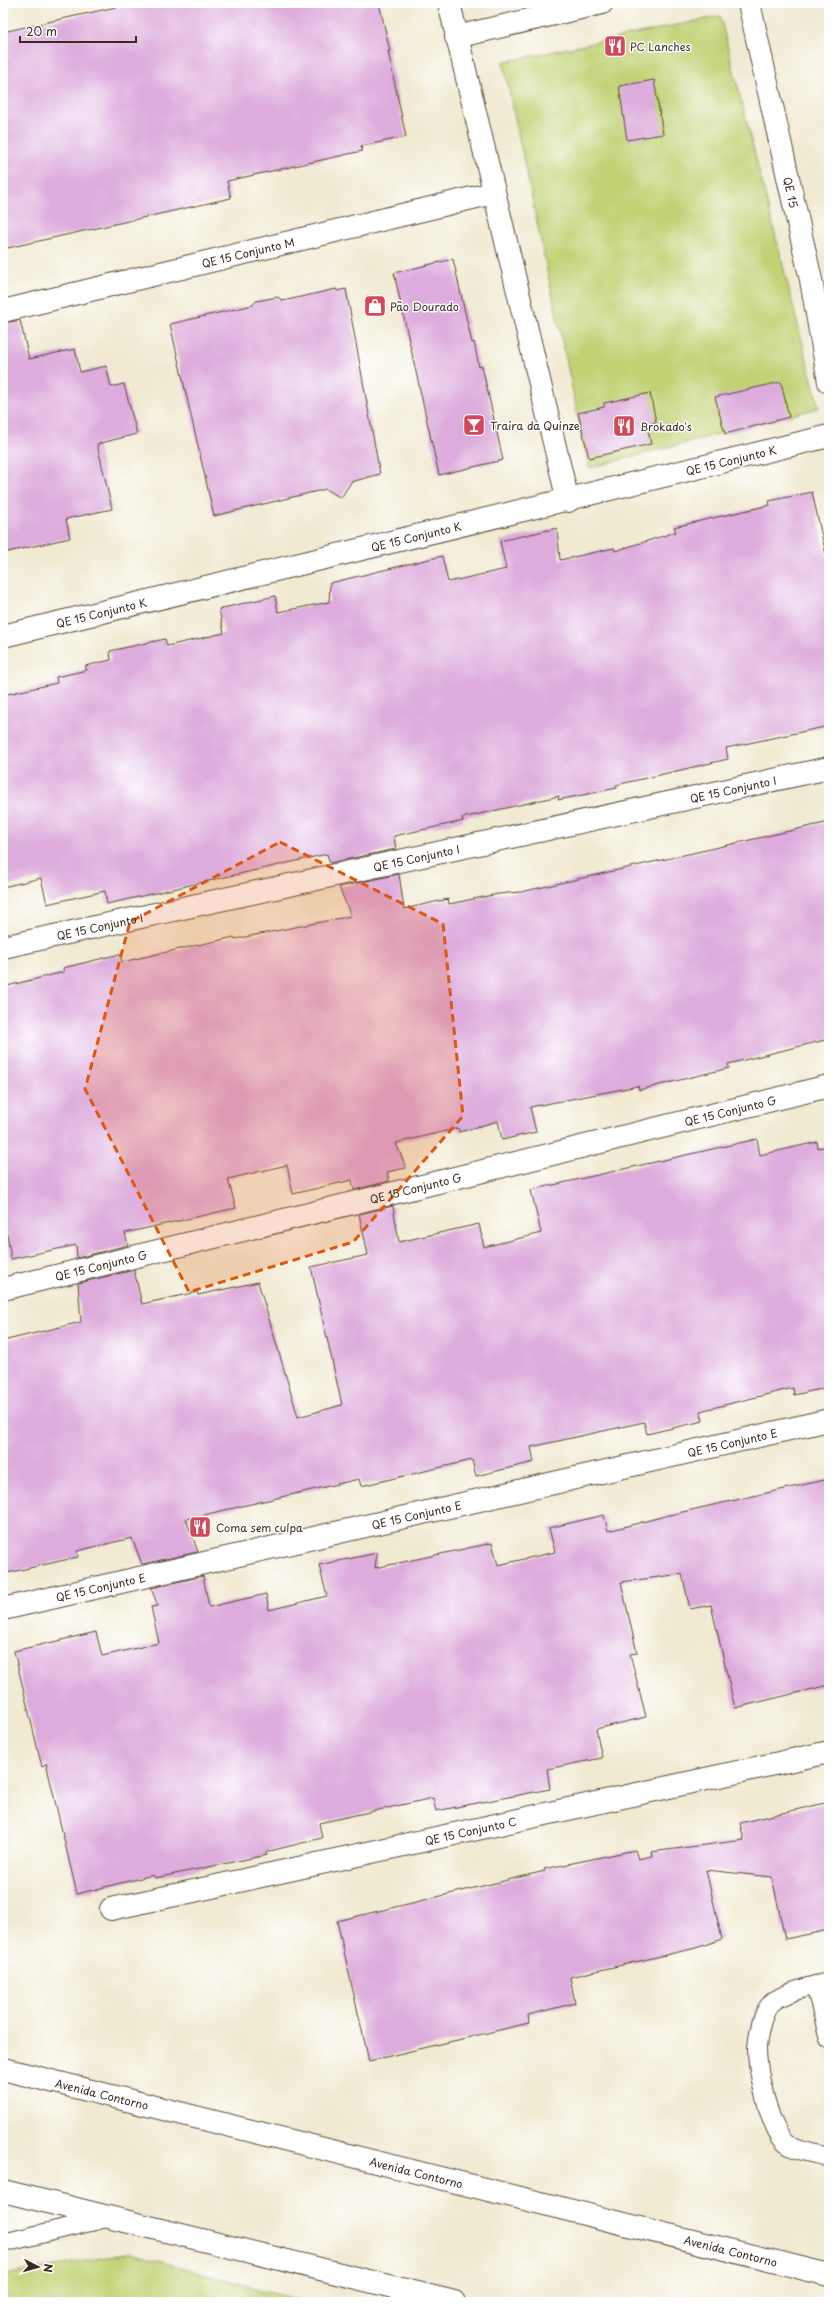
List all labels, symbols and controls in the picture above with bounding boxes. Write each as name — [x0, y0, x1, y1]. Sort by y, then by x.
scale bar — [20, 18, 136, 44]
text: 20 m — [26, 22, 57, 40]
restaurant icon: PC Lanches — [602, 33, 628, 59]
place label: PC Lanches — [630, 38, 690, 55]
street label: QE 15 — [780, 175, 803, 210]
street label: QE 15 Conjunto M — [200, 233, 296, 271]
shop icon: Pão Dourado — [362, 293, 388, 319]
place label: Pão Dourado — [390, 298, 459, 315]
bar icon: Traíra da Quinze — [461, 412, 487, 438]
restaurant icon: Brokado's — [611, 413, 637, 439]
place label: Traíra da Quinze — [490, 417, 580, 434]
place label: Brokado's — [640, 418, 692, 435]
street label: QE 15 Conjunto K — [684, 440, 778, 479]
street label: QE 15 Conjunto K — [369, 517, 463, 555]
street label: QE 15 Conjunto K — [54, 593, 149, 631]
street label: QE 15 Conjunto I — [688, 771, 778, 806]
street label: QE 15 Conjunto I — [371, 840, 461, 875]
street label: QE 15 Conjunto I — [55, 908, 145, 944]
street label: QE 15 Conjunto G — [682, 1091, 778, 1130]
street label: QE 15 Conjunto G — [368, 1168, 464, 1207]
street label: QE 15 Conjunto G — [53, 1245, 149, 1284]
street label: QE 15 Conjunto E — [686, 1424, 779, 1461]
street label: QE 15 Conjunto E — [370, 1496, 463, 1533]
restaurant icon: Coma sem culpa — [187, 1514, 213, 1540]
place label: Coma sem culpa — [216, 1519, 303, 1536]
street label: QE 15 Conjunto E — [54, 1568, 147, 1605]
street label: QE 15 Conjunto C — [423, 1812, 518, 1849]
street label: Avenida Contorno — [54, 2074, 150, 2113]
street label: Avenida Contorno — [368, 2152, 465, 2192]
street label: Avenida Contorno — [682, 2231, 779, 2270]
north arrow — [18, 2247, 58, 2287]
text: N — [40, 2263, 57, 2274]

